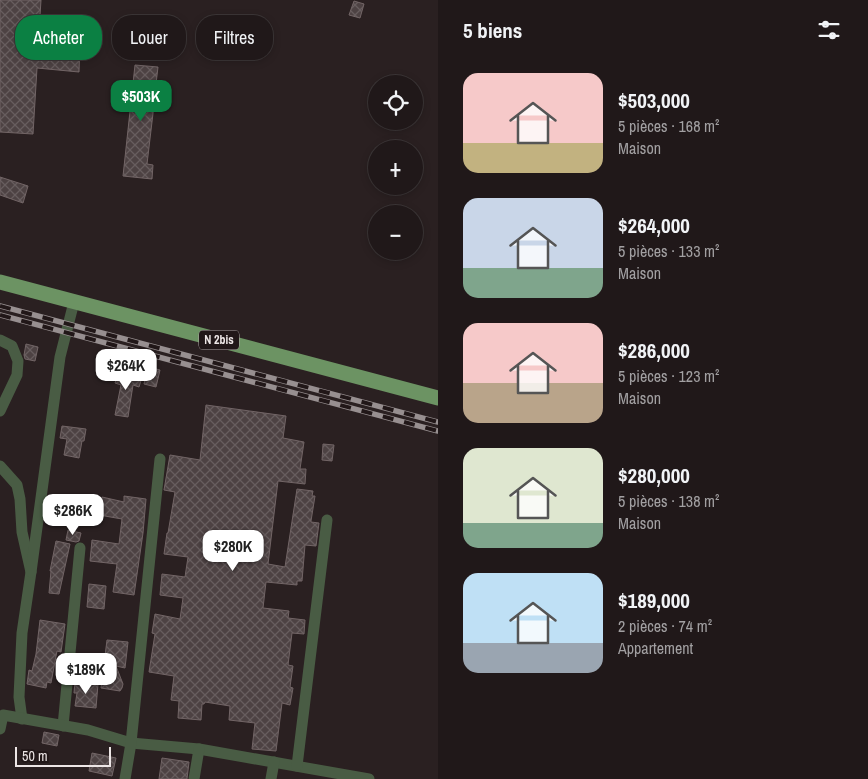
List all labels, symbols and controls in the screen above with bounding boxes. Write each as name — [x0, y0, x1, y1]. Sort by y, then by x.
chip: Acheter — [15, 15, 102, 60]
chip: Louer — [112, 15, 186, 60]
chip: Filtres — [196, 15, 273, 60]
text: 5 biens — [463, 16, 522, 45]
icon: filters — [815, 16, 843, 44]
map controls — [368, 75, 423, 260]
button: locate — [368, 75, 423, 130]
pin: $503K — [106, 80, 176, 122]
text: $503K — [122, 85, 160, 107]
text: $503,000 — [618, 86, 690, 115]
icon: home — [503, 93, 563, 153]
text: 5 pièces · 168 m² — [618, 115, 719, 137]
text: Maison — [618, 137, 661, 159]
button: + — [368, 140, 423, 195]
button: − — [368, 205, 423, 260]
text: $264,000 — [618, 211, 690, 240]
icon: home — [503, 218, 563, 278]
text: 5 pièces · 133 m² — [618, 240, 719, 262]
text: Maison — [618, 262, 661, 284]
road number: N 2bis — [199, 330, 239, 350]
text: $286,000 — [618, 336, 690, 365]
icon: home — [503, 343, 563, 403]
pin: $264K — [91, 348, 161, 391]
text: $264K — [107, 354, 145, 376]
text: 5 pièces · 123 m² — [618, 365, 719, 387]
text: Maison — [618, 387, 661, 409]
text: $280,000 — [618, 461, 690, 490]
icon: home — [503, 468, 563, 528]
text: 5 pièces · 138 m² — [618, 490, 719, 512]
pin: $286K — [38, 494, 108, 536]
text: $286K — [54, 499, 92, 521]
text: Maison — [618, 512, 661, 534]
pin: $280K — [198, 530, 268, 572]
text: $280K — [214, 535, 252, 557]
text: $189,000 — [618, 586, 690, 615]
icon: home — [503, 593, 563, 653]
text: 2 pièces · 74 m² — [618, 615, 712, 637]
text: Appartement — [618, 637, 693, 659]
pin: $189K — [51, 652, 121, 695]
text: $189K — [67, 658, 105, 680]
scale bar — [15, 744, 111, 767]
text: 50 m — [22, 747, 48, 765]

